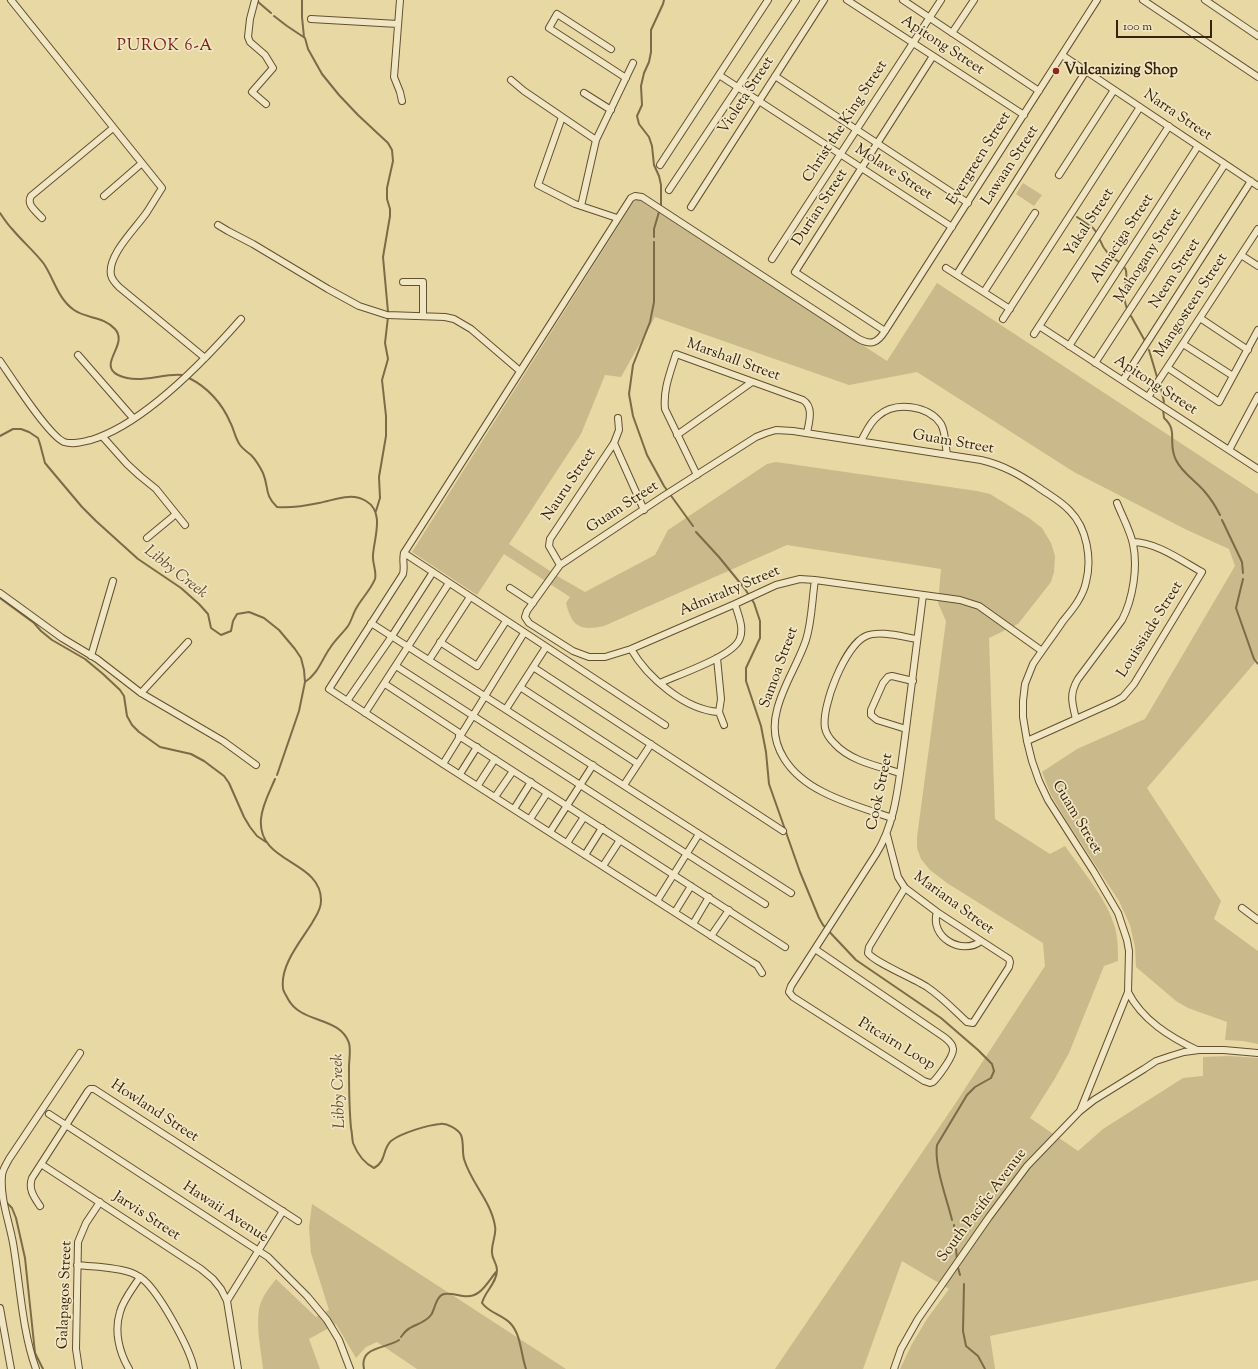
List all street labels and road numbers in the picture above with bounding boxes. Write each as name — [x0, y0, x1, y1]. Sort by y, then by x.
street label: Apitong Street — [897, 12, 987, 80]
street label: Violeta Street — [715, 54, 779, 138]
street label: Christ the King Street — [800, 58, 892, 186]
street label: Narra Street — [1139, 87, 1215, 145]
street label: Evergreen Street — [944, 109, 1016, 209]
street label: Lawaan Street — [979, 123, 1043, 209]
street label: Molave Street — [851, 141, 935, 205]
street label: Durian Street — [789, 166, 853, 250]
street label: Yakal Street — [1061, 185, 1119, 261]
street label: Almaciga Street — [1088, 191, 1158, 287]
street label: Mahogany Street — [1112, 205, 1186, 307]
street label: Neem Street — [1147, 236, 1205, 312]
street label: Mangosteen Street — [1152, 251, 1232, 361]
street label: Marshall Street — [684, 336, 782, 386]
street label: Apitong Street — [1110, 352, 1200, 420]
street label: Guam Street — [911, 427, 995, 459]
street label: Nauru Street — [539, 445, 601, 525]
street label: Guam Street — [584, 478, 662, 538]
street label: Admiralty Street — [677, 563, 783, 621]
street label: Louissiade Street — [1114, 579, 1188, 681]
street label: Samoa Street — [757, 625, 803, 711]
street label: Cook Street — [864, 752, 898, 832]
street label: Guam Street — [1047, 778, 1105, 858]
street label: Mariana Street — [909, 869, 997, 939]
street label: Pitcairn Loop — [854, 1015, 938, 1075]
street label: Howland Street — [107, 1077, 201, 1147]
street label: South Pacific Avenue — [935, 1146, 1031, 1266]
street label: Hawaii Avenue — [179, 1179, 271, 1247]
street label: Jarvis Street — [109, 1189, 183, 1245]
street label: Galapagos Street — [55, 1241, 77, 1349]

